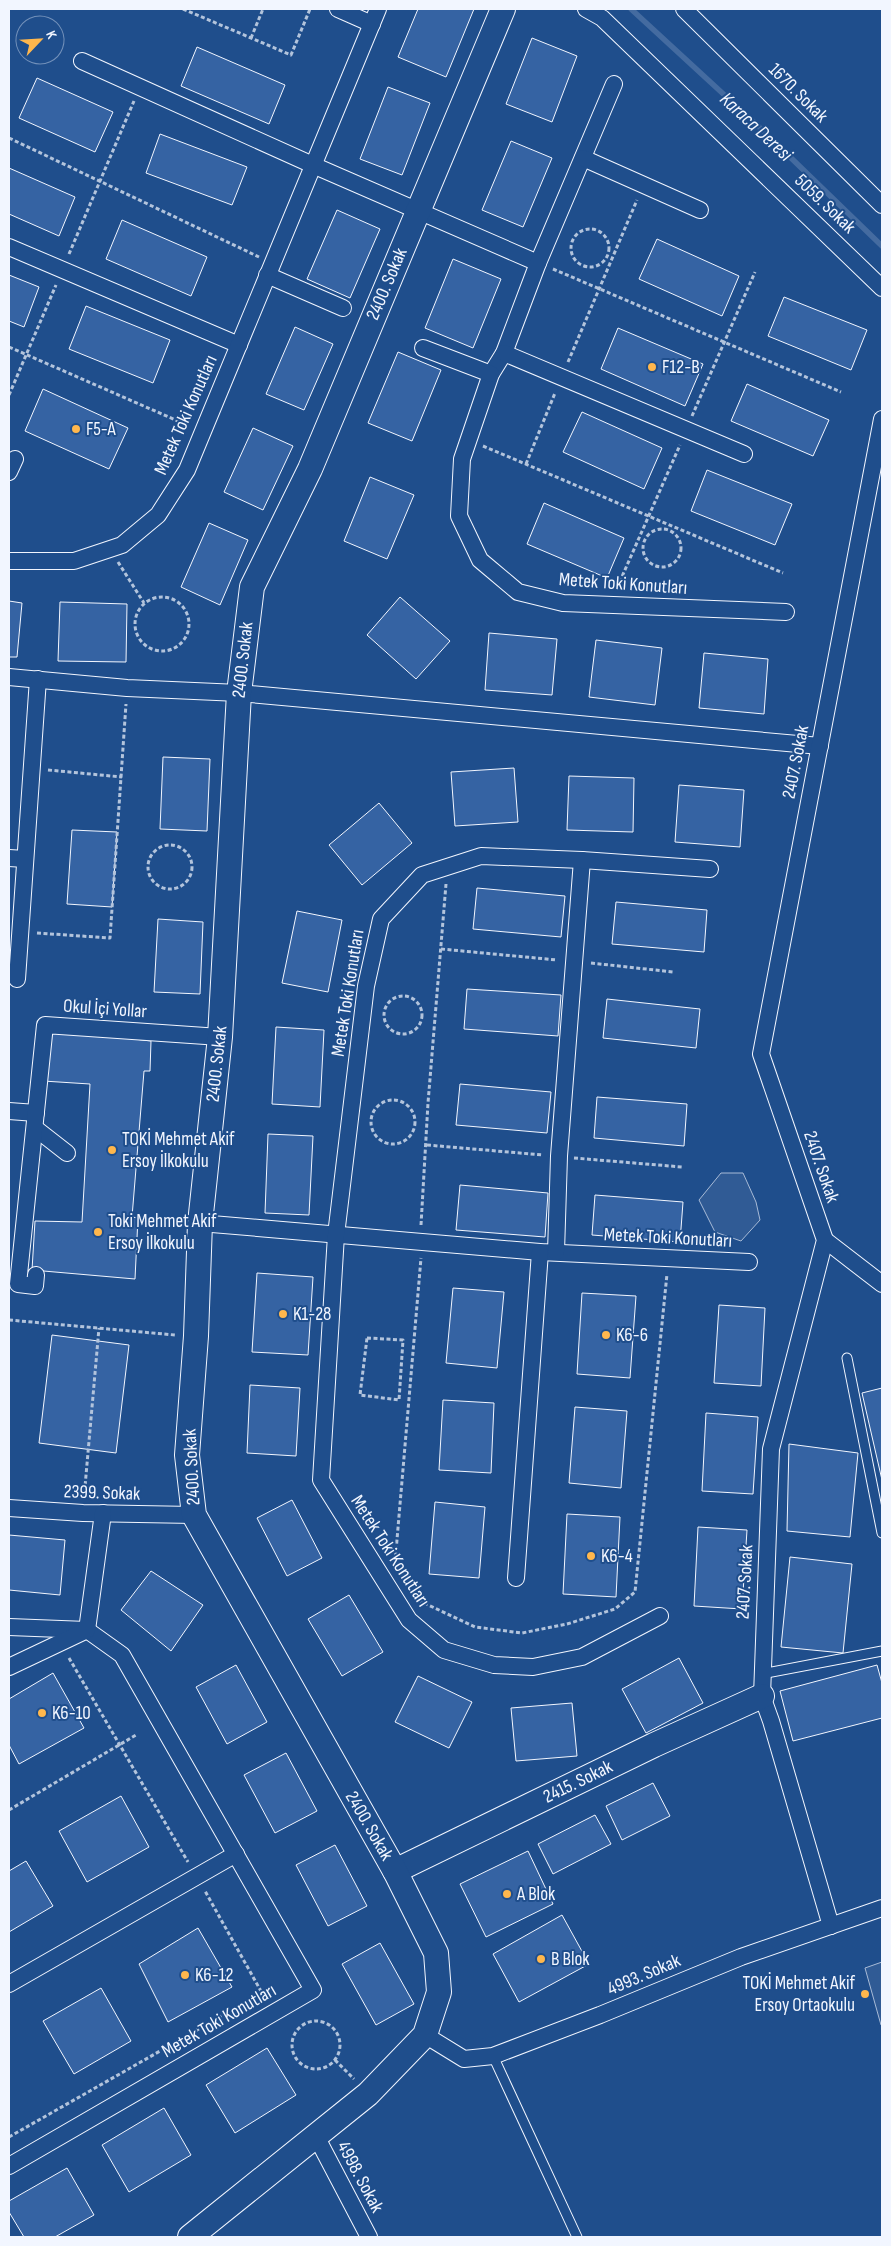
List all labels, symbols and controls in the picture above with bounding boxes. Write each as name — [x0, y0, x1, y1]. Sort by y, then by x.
north arrow — [15, 15, 65, 65]
text: K — [42, 28, 61, 42]
street label: 1670. Sokak — [763, 58, 833, 128]
water label: Karaca Deresi — [715, 87, 798, 168]
street label: 5059. Sokak — [790, 169, 861, 239]
street label: 2400. Sokak — [361, 244, 413, 324]
street label: Metek Toki Konutları — [149, 352, 223, 478]
place label: F12-B — [662, 356, 700, 379]
marker: F12-B — [646, 361, 658, 373]
place label: F5-A — [86, 418, 116, 441]
marker: F5-A — [70, 423, 82, 435]
street label: Metek Toki Konutları — [558, 568, 688, 600]
street label: 2400. Sokak — [228, 620, 259, 699]
street label: 2407. Sokak — [778, 723, 815, 801]
street label: Metek Toki Konutları — [327, 928, 369, 1058]
street label: Okul İçi Yollar — [62, 995, 148, 1023]
street label: 2400. Sokak — [202, 1024, 233, 1103]
place label: TOKİ Mehmet Akif Ersoy İlkokulu — [122, 1128, 235, 1173]
street label: 2407. Sokak — [798, 1128, 844, 1207]
marker: TOKİ Mehmet Akif Ersoy İlkokulu — [106, 1144, 118, 1156]
place label: Toki Mehmet Akif Ersoy İlkokulu — [108, 1210, 217, 1255]
street label: Metek Toki Konutları — [603, 1223, 733, 1253]
marker: Toki Mehmet Akif Ersoy İlkokulu — [92, 1226, 104, 1238]
place label: K1-28 — [293, 1303, 331, 1326]
marker: K1-28 — [277, 1308, 289, 1320]
place label: K6-6 — [616, 1324, 648, 1347]
marker: K6-6 — [600, 1329, 612, 1341]
street label: 2400. Sokak — [178, 1427, 205, 1506]
street label: 2399. Sokak — [63, 1480, 141, 1506]
street label: Metek Toki Konutları — [345, 1491, 435, 1611]
street label: 2407. Sokak — [732, 1543, 758, 1620]
place label: K6-4 — [601, 1545, 633, 1568]
marker: K6-4 — [585, 1550, 597, 1562]
place label: K6-10 — [52, 1702, 91, 1725]
marker: K6-10 — [36, 1707, 48, 1719]
street label: 2415. Sokak — [540, 1755, 617, 1809]
street label: 2400. Sokak — [340, 1787, 398, 1866]
place label: A Blok — [516, 1883, 556, 1906]
marker: A Blok — [501, 1888, 513, 1900]
place label: B Blok — [551, 1948, 590, 1971]
street label: 4993. Sokak — [604, 1949, 685, 2001]
marker: B Blok — [535, 1953, 547, 1965]
place label: K6-12 — [195, 1964, 233, 1987]
marker: K6-12 — [179, 1969, 191, 1981]
place label: TOKİ Mehmet Akif Ersoy Ortaokulu — [743, 1972, 855, 2017]
street label: Metek Toki Konutları — [158, 1979, 280, 2063]
marker: TOKİ Mehmet Akif Ersoy Ortaokulu — [859, 1988, 871, 2000]
street label: 4998. Sokak — [332, 2137, 389, 2217]

